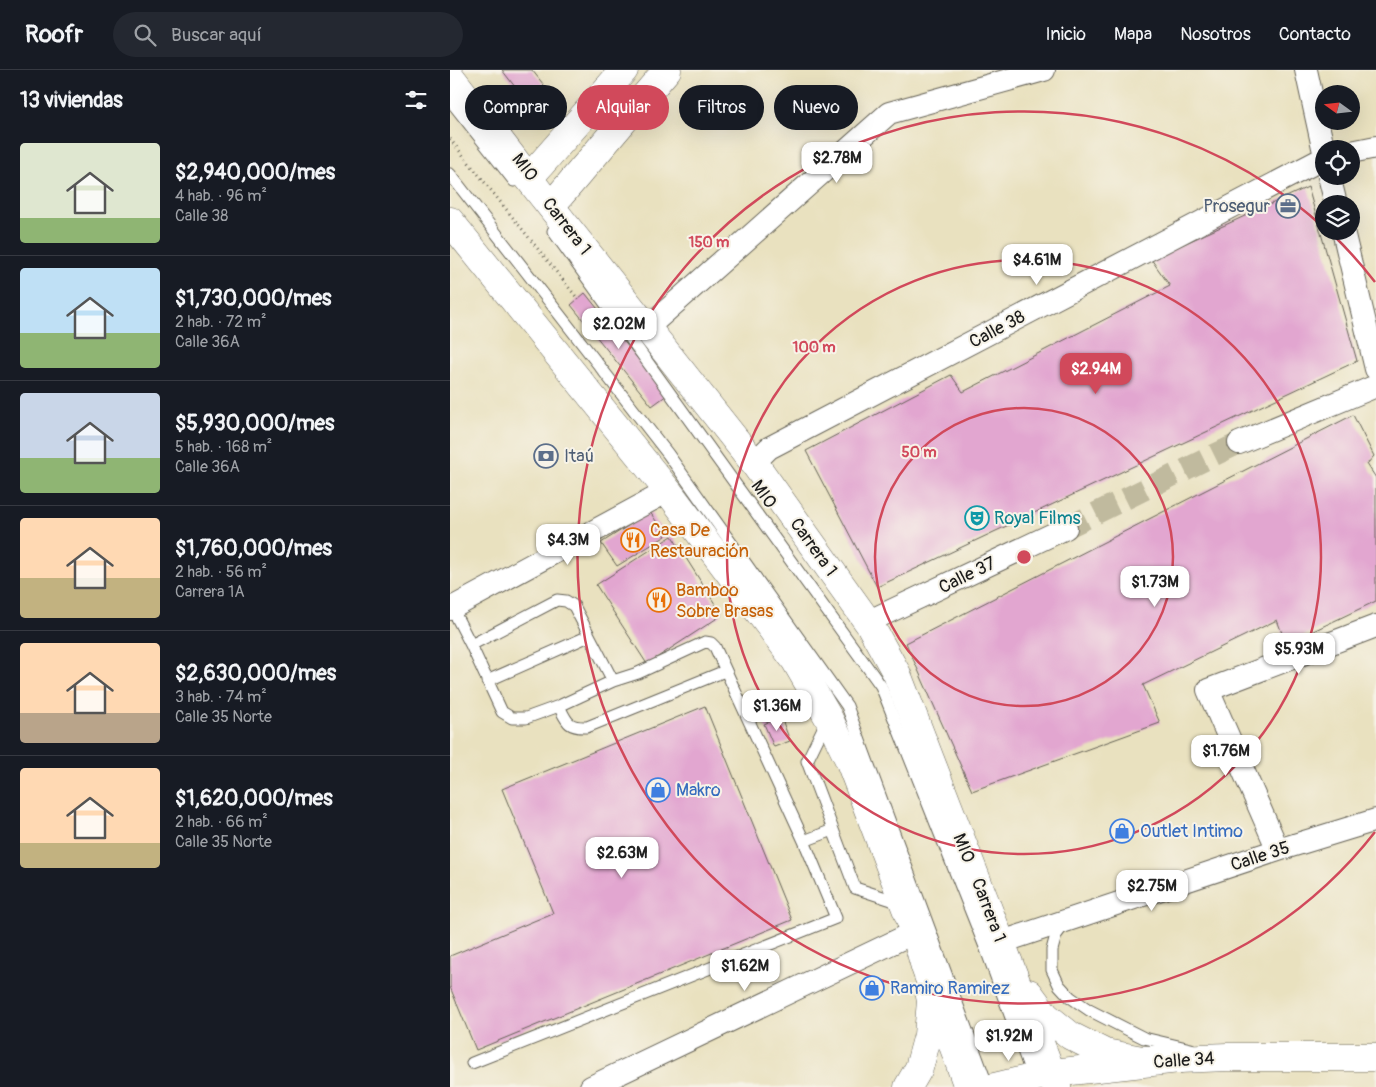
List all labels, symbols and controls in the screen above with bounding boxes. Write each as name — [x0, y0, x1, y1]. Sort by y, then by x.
search box — [113, 12, 463, 57]
text: Roofr — [25, 20, 83, 49]
icon: search — [131, 21, 159, 49]
text: Buscar aquí — [171, 23, 262, 47]
text: Inicio — [1045, 23, 1086, 46]
text: Mapa — [1114, 23, 1152, 46]
text: Nosotros — [1180, 23, 1251, 46]
text: Contacto — [1279, 23, 1351, 46]
chip: Comprar — [465, 85, 567, 130]
chip: Alquilar — [577, 85, 669, 130]
chip: Filtros — [679, 85, 764, 130]
chip: Nuevo — [774, 85, 858, 130]
north arrow — [1315, 85, 1360, 130]
map controls — [1315, 85, 1360, 240]
icon: filters — [402, 86, 430, 114]
text: 13 viviendas — [20, 87, 123, 114]
button: locate — [1315, 140, 1360, 185]
pin: $2.78M — [796, 142, 878, 184]
text: $2.78M — [812, 148, 862, 168]
street label: MIO — [506, 149, 543, 186]
text: $2,940,000/mes — [175, 159, 335, 186]
icon: home — [60, 163, 120, 223]
text: 4 hab. · 96 m² — [175, 186, 267, 206]
street label: Carrera 1 — [537, 193, 596, 260]
office icon: Prosegur — [1275, 193, 1301, 219]
place label: Prosegur — [1203, 195, 1271, 218]
button: layers — [1315, 195, 1360, 240]
text: Calle 38 — [175, 206, 228, 226]
text: 150 m — [689, 233, 729, 252]
pin: $4.61M — [996, 244, 1078, 286]
text: $4.61M — [1013, 250, 1061, 270]
text: $1,730,000/mes — [175, 285, 331, 312]
icon: home — [60, 288, 120, 348]
street label: Calle 38 — [965, 305, 1029, 354]
pin: $2.02M — [578, 308, 660, 350]
text: 2 hab. · 72 m² — [175, 312, 266, 332]
text: $2.02M — [593, 314, 645, 334]
text: Calle 36A — [175, 332, 240, 352]
text: 100 m — [793, 338, 835, 357]
pin: $2.94M — [1055, 352, 1137, 395]
text: $2.94M — [1071, 359, 1121, 379]
text: $5,930,000/mes — [175, 410, 334, 437]
icon: home — [60, 413, 120, 473]
text: 5 hab. · 168 m² — [175, 437, 272, 457]
bank icon: Itaú — [533, 443, 559, 469]
text: 50 m — [902, 443, 936, 462]
place label: Itaú — [564, 445, 594, 468]
text: Calle 36A — [175, 457, 240, 477]
street label: MIO — [746, 476, 782, 513]
theatre icon: Royal Films — [964, 505, 990, 531]
place label: Royal Films — [994, 507, 1080, 530]
street label: Carrera 1 — [785, 514, 842, 581]
place label: Casa De Restauración — [650, 519, 749, 563]
pin: $4.3M — [533, 524, 603, 566]
restaurant icon: Casa De Restauración — [620, 527, 646, 553]
text: $4.3M — [547, 530, 589, 550]
text: $1,760,000/mes — [175, 535, 332, 562]
icon: home — [60, 538, 120, 598]
centre of rings — [1015, 548, 1033, 566]
street label: Calle 37 — [935, 552, 1000, 599]
text: 2 hab. · 56 m² — [175, 562, 267, 582]
pin: $1.73M — [1114, 566, 1196, 608]
text: $1.73M — [1131, 572, 1179, 592]
place label: Bamboo Sobre Brasas — [676, 579, 773, 623]
text: Carrera 1A — [175, 582, 245, 602]
restaurant icon: Bamboo Sobre Brasas — [646, 587, 672, 613]
pin: $5.93M — [1258, 632, 1340, 675]
text: $5.93M — [1274, 639, 1324, 659]
text: $2,630,000/mes — [175, 660, 336, 687]
icon: home — [60, 663, 120, 723]
text: 3 hab. · 74 m² — [175, 687, 267, 707]
pin: $1.36M — [736, 690, 818, 732]
text: $1.36M — [753, 696, 801, 716]
text: Calle 35 Norte — [175, 707, 272, 727]
pin: $1.76M — [1185, 734, 1267, 777]
text: $1.76M — [1202, 741, 1250, 761]
shop icon: Makro — [645, 777, 671, 803]
place label: Makro — [676, 779, 721, 802]
text: $1,620,000/mes — [175, 785, 333, 812]
icon: home — [60, 788, 120, 848]
text: 2 hab. · 66 m² — [175, 812, 268, 832]
shop icon: Outlet Intimo — [1109, 818, 1135, 844]
place label: Outlet Intimo — [1140, 820, 1243, 843]
street label: MIO — [947, 830, 980, 866]
text: Calle 35 Norte — [175, 832, 272, 852]
pin: $2.63M — [581, 836, 663, 879]
street label: Calle 35 — [1228, 836, 1293, 877]
text: $2.63M — [597, 843, 647, 863]
pin: $2.75M — [1111, 870, 1193, 912]
street label: Carrera 1 — [966, 875, 1011, 945]
text: $2.75M — [1127, 876, 1177, 896]
pin: $1.62M — [704, 950, 786, 992]
text: $1.62M — [721, 956, 769, 976]
shop icon: Ramiro Ramirez — [859, 975, 885, 1001]
place label: Ramiro Ramirez — [890, 977, 1010, 1000]
pin: $1.92M — [968, 1020, 1050, 1062]
text: $1.92M — [985, 1026, 1033, 1046]
street label: Calle 34 — [1153, 1047, 1216, 1074]

